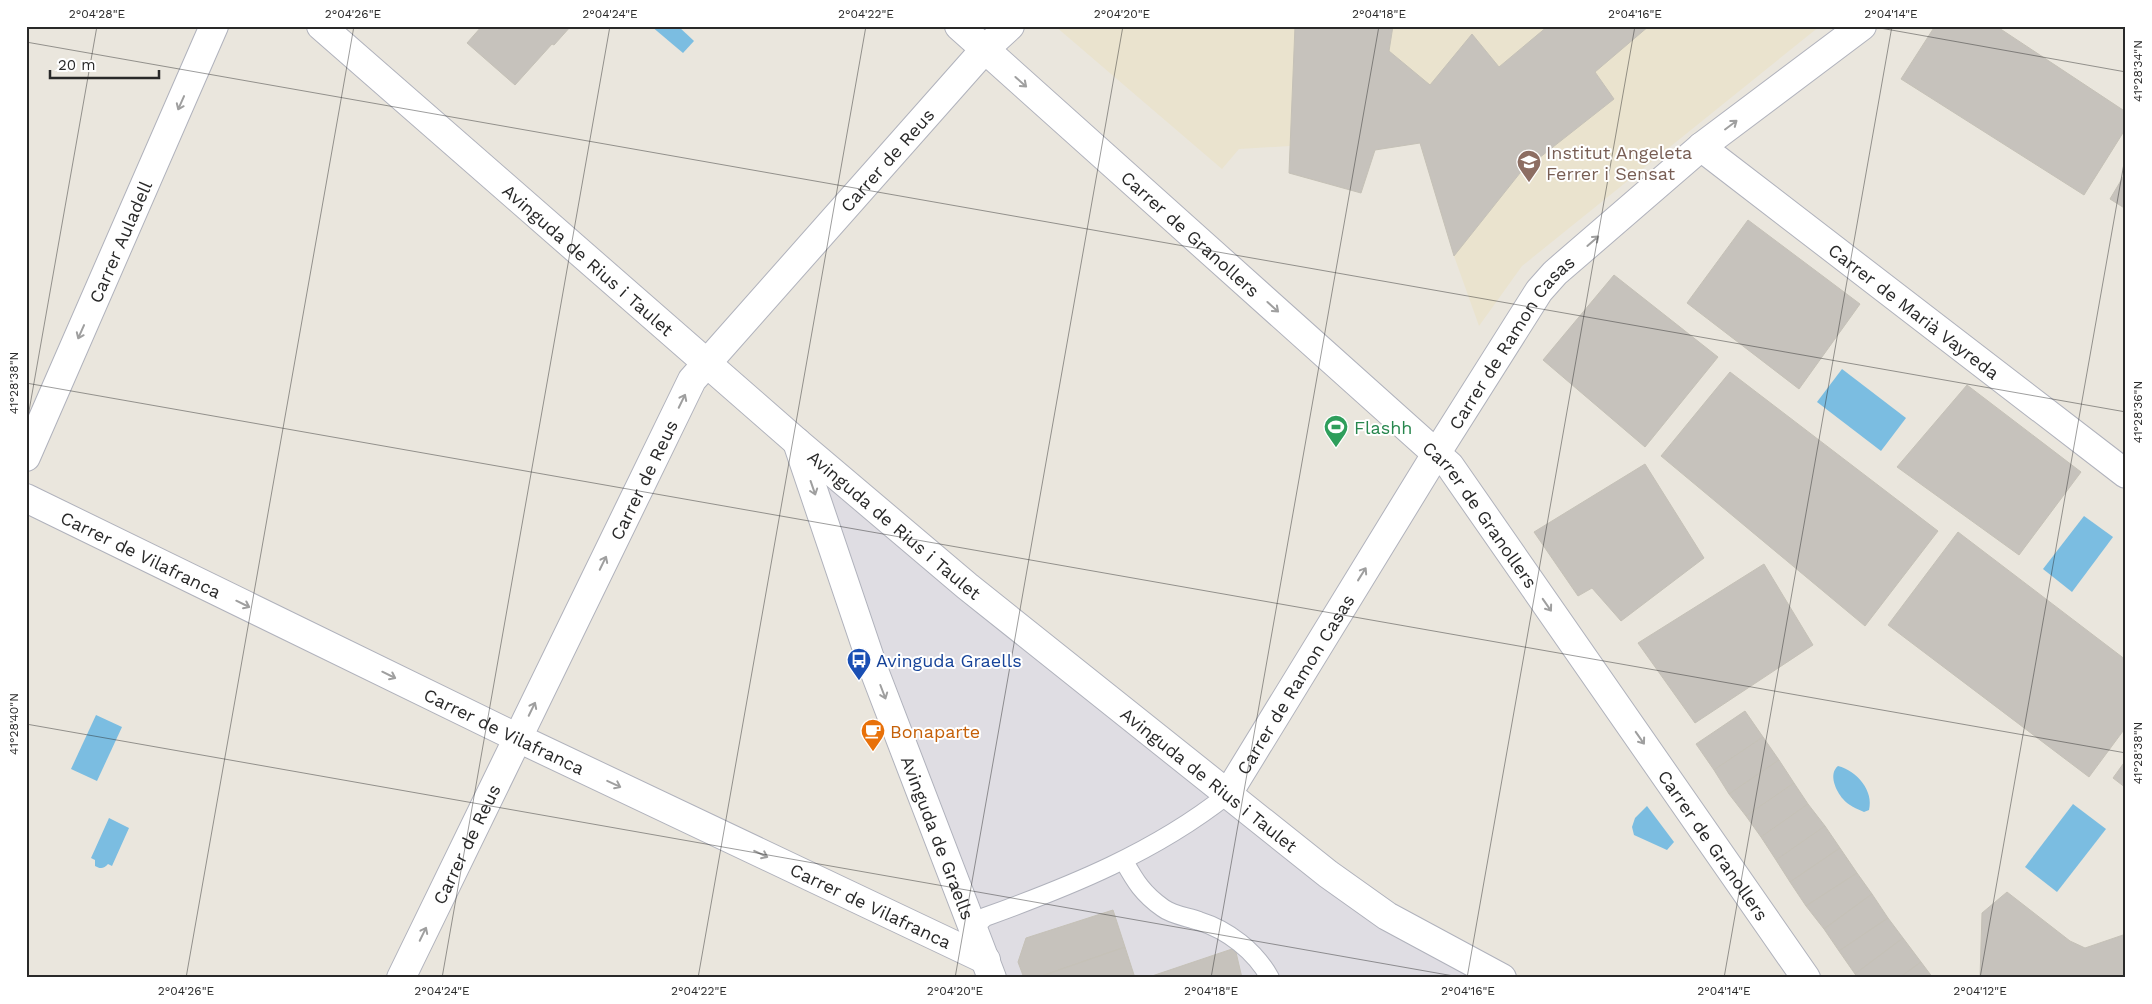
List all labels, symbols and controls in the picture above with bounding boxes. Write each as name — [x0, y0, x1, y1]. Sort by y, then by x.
text: 2°04'28"E — [69, 7, 126, 21]
text: 2°04'26"E — [325, 7, 381, 21]
text: 2°04'24"E — [582, 7, 638, 21]
text: 2°04'22"E — [838, 7, 894, 21]
text: 2°04'20"E — [1094, 7, 1151, 21]
text: 2°04'18"E — [1352, 7, 1406, 21]
text: 2°04'16"E — [1608, 7, 1662, 21]
text: 2°04'14"E — [1864, 7, 1918, 21]
text: 41°28'34"N — [2131, 40, 2145, 102]
scale bar — [50, 48, 159, 80]
text: 20 m — [58, 56, 96, 74]
one-way arrow — [1015, 76, 1028, 88]
one-way arrow — [175, 95, 185, 110]
street label: Carrer de Reus — [836, 104, 938, 216]
one-way arrow — [1724, 120, 1738, 130]
place label: Institut Angeleta Ferrer i Sensat — [1546, 142, 1692, 184]
school or university icon: Institut Angeleta Ferrer i Sensat — [1516, 149, 1542, 183]
street label: Carrer de Granollers — [1117, 166, 1264, 301]
street label: Carrer Auladell — [84, 177, 156, 306]
street label: Avinguda de Rius i Taulet — [499, 179, 678, 340]
one-way arrow — [1586, 236, 1599, 247]
street label: Carrer de Marià Vayreda — [1825, 239, 2004, 383]
street label: Carrer de Ramon Casas — [1444, 251, 1578, 433]
one-way arrow — [1266, 301, 1279, 313]
one-way arrow — [75, 324, 85, 339]
text: 41°28'38"N — [7, 352, 21, 414]
text: 41°28'36"N — [2131, 381, 2145, 443]
one-way arrow — [678, 394, 687, 409]
sports icon: Flashh — [1323, 414, 1349, 448]
street label: Carrer de Reus — [605, 416, 682, 543]
place label: Flashh — [1354, 417, 1412, 438]
street label: Carrer de Granollers — [1419, 436, 1542, 592]
street label: Avinguda de Rius i Taulet — [804, 446, 986, 604]
one-way arrow — [808, 480, 818, 496]
street label: Carrer de Vilafranca — [58, 506, 225, 602]
one-way arrow — [599, 556, 608, 571]
one-way arrow — [1358, 568, 1368, 582]
street label: Carrer de Ramon Casas — [1232, 590, 1358, 778]
one-way arrow — [1542, 598, 1552, 612]
one-way arrow — [235, 600, 250, 609]
bus stop icon: Avinguda Graells — [846, 647, 872, 681]
place label: Avinguda Graells — [876, 650, 1022, 671]
one-way arrow — [381, 671, 396, 681]
street label: Carrer de Vilafranca — [421, 683, 588, 779]
one-way arrow — [879, 683, 888, 699]
text: 41°28'40"N — [7, 693, 21, 755]
one-way arrow — [528, 702, 537, 717]
street label: Avinguda de Rius i Taulet — [1117, 703, 1302, 856]
cafe icon: Bonaparte — [860, 718, 886, 752]
place label: Bonaparte — [890, 721, 980, 742]
text: 41°28'38"N — [2131, 722, 2145, 784]
one-way arrow — [1635, 731, 1645, 745]
street label: Avinguda de Graells — [897, 753, 979, 922]
street label: Carrer de Granollers — [1654, 766, 1773, 924]
one-way arrow — [606, 780, 621, 789]
street label: Carrer de Reus — [428, 781, 504, 907]
one-way arrow — [753, 849, 768, 859]
street label: Carrer de Vilafranca — [787, 858, 955, 953]
one-way arrow — [418, 927, 428, 942]
text: 2°04'26"E — [158, 984, 214, 998]
text: 2°04'24"E — [414, 984, 470, 998]
text: 2°04'22"E — [671, 984, 727, 998]
text: 2°04'20"E — [927, 984, 984, 998]
text: 2°04'18"E — [1184, 984, 1238, 998]
text: 2°04'16"E — [1441, 984, 1495, 998]
text: 2°04'14"E — [1697, 984, 1751, 998]
text: 2°04'12"E — [1953, 984, 2007, 998]

